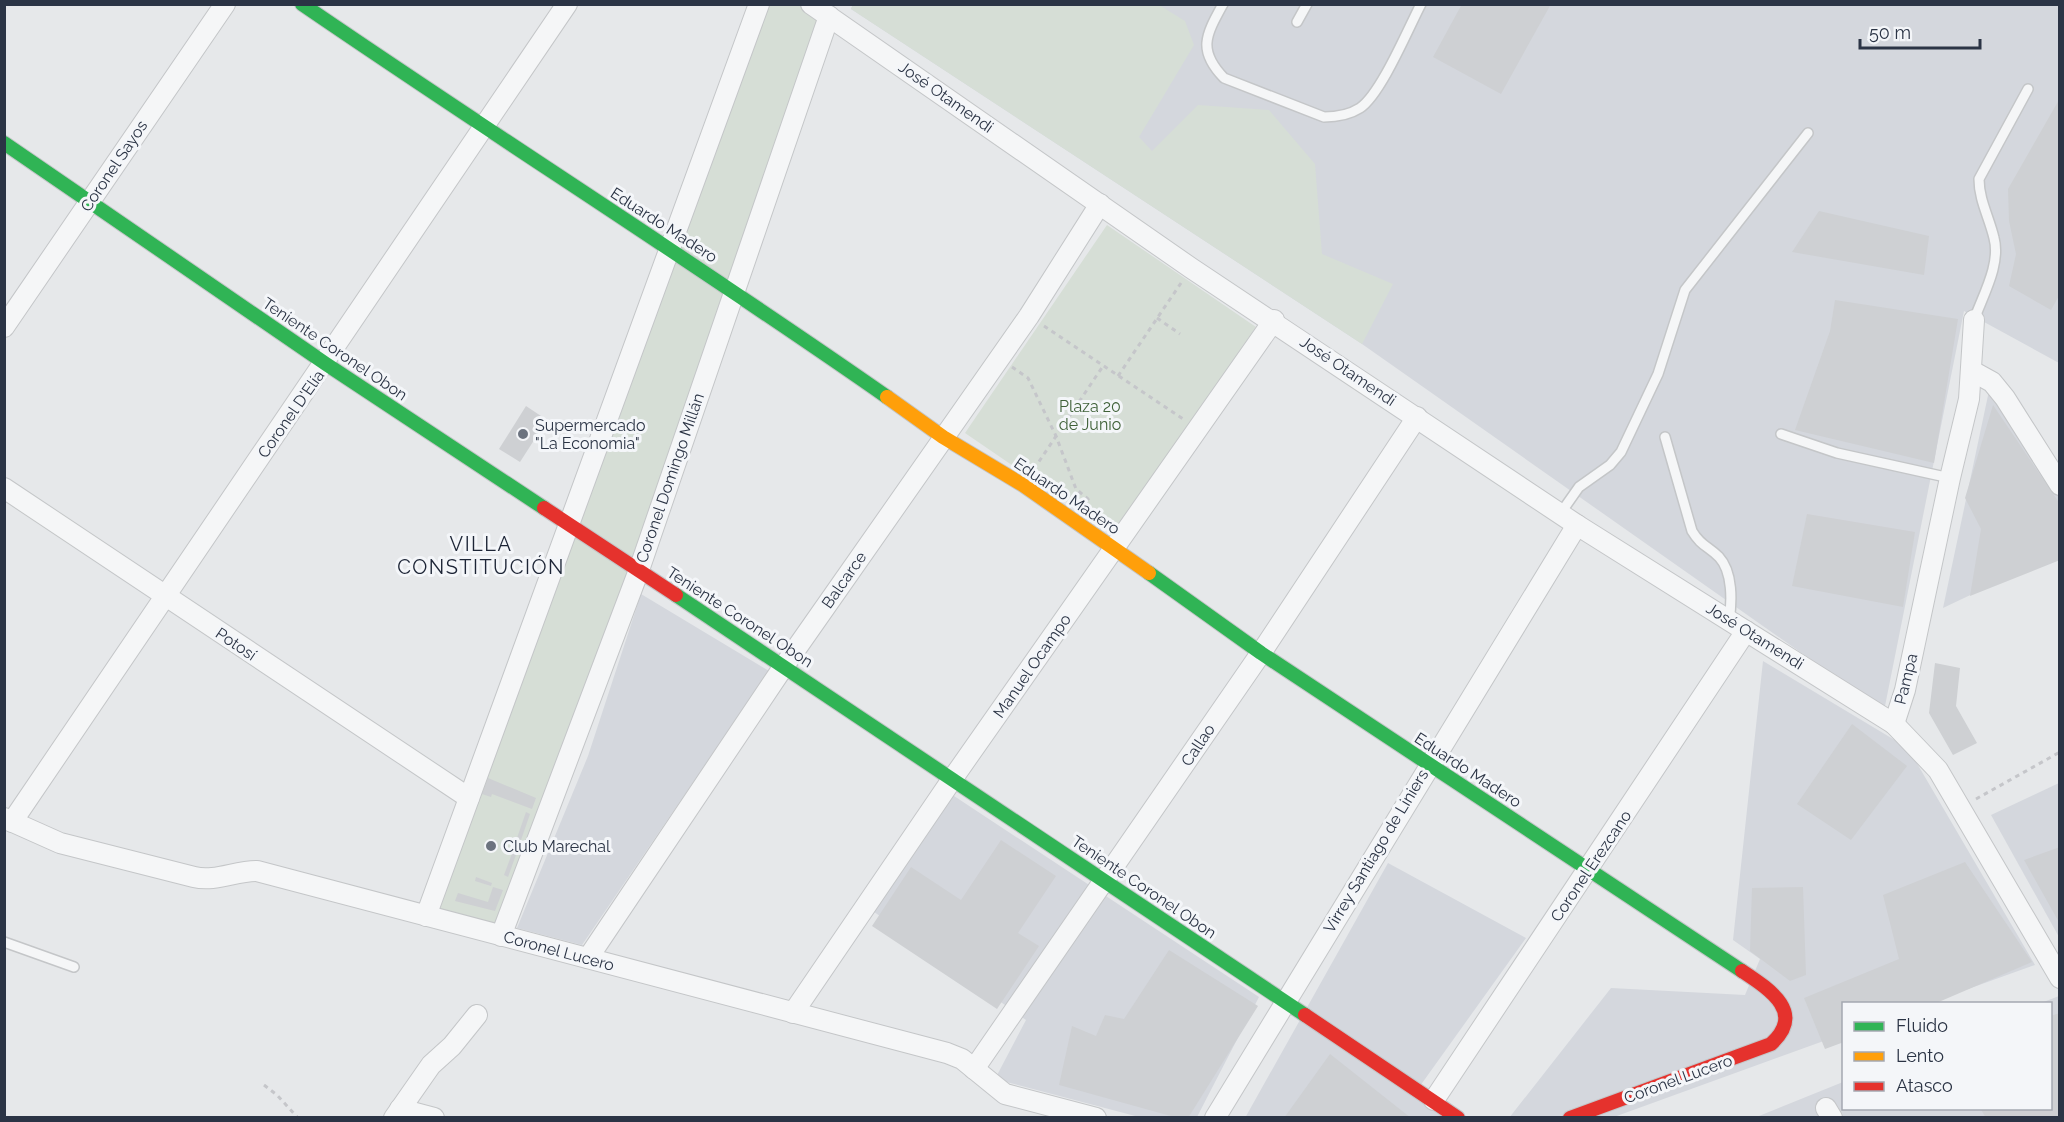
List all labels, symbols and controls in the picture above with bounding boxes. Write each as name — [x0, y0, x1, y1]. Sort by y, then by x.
scale bar — [1860, 12, 1980, 50]
text: 50 m — [1869, 22, 1911, 43]
street label: José Otamendi — [895, 57, 997, 137]
street label: Coronel Sayos — [77, 117, 152, 215]
street label: Eduardo Madero — [607, 183, 721, 267]
street label: Teniente Coronel Obon — [259, 294, 411, 404]
street label: José Otamendi — [1297, 332, 1399, 410]
street label: Coronel D'Elía — [254, 366, 328, 462]
street label: Coronel Domingo Millán — [632, 391, 708, 565]
park label: Plaza 20 de Junio — [1059, 397, 1121, 434]
place label: Supermercado "La Economia" — [535, 416, 646, 453]
marker: Supermercado "La Economia" — [516, 427, 530, 441]
street label: Eduardo Madero — [1010, 454, 1124, 538]
district label: VILLA CONSTITUCIÓN — [397, 532, 565, 579]
street label: Balcarce — [818, 548, 870, 612]
street label: Teniente Coronel Obon — [663, 563, 817, 671]
street label: José Otamendi — [1703, 598, 1807, 674]
street label: Manuel Ocampo — [989, 610, 1075, 722]
street label: Potosí — [212, 623, 260, 665]
street label: Pampa — [1891, 652, 1921, 706]
street label: Callao — [1177, 720, 1219, 770]
street label: Eduardo Madero — [1411, 728, 1525, 812]
street label: Virrey Santiago de Liniers — [1320, 766, 1433, 936]
street label: Coronel Erezcano — [1547, 807, 1635, 925]
street label: Teniente Coronel Obon — [1068, 832, 1220, 942]
place label: Club Marechal — [503, 837, 611, 856]
marker: Club Marechal — [484, 839, 498, 853]
street label: Coronel Lucero — [502, 927, 616, 975]
legend — [1842, 1002, 2052, 1110]
text: Fluido — [1896, 1015, 1948, 1036]
text: Lento — [1896, 1045, 1944, 1066]
street label: Coronel Lucero — [1621, 1051, 1735, 1107]
text: Atasco — [1896, 1075, 1953, 1096]

